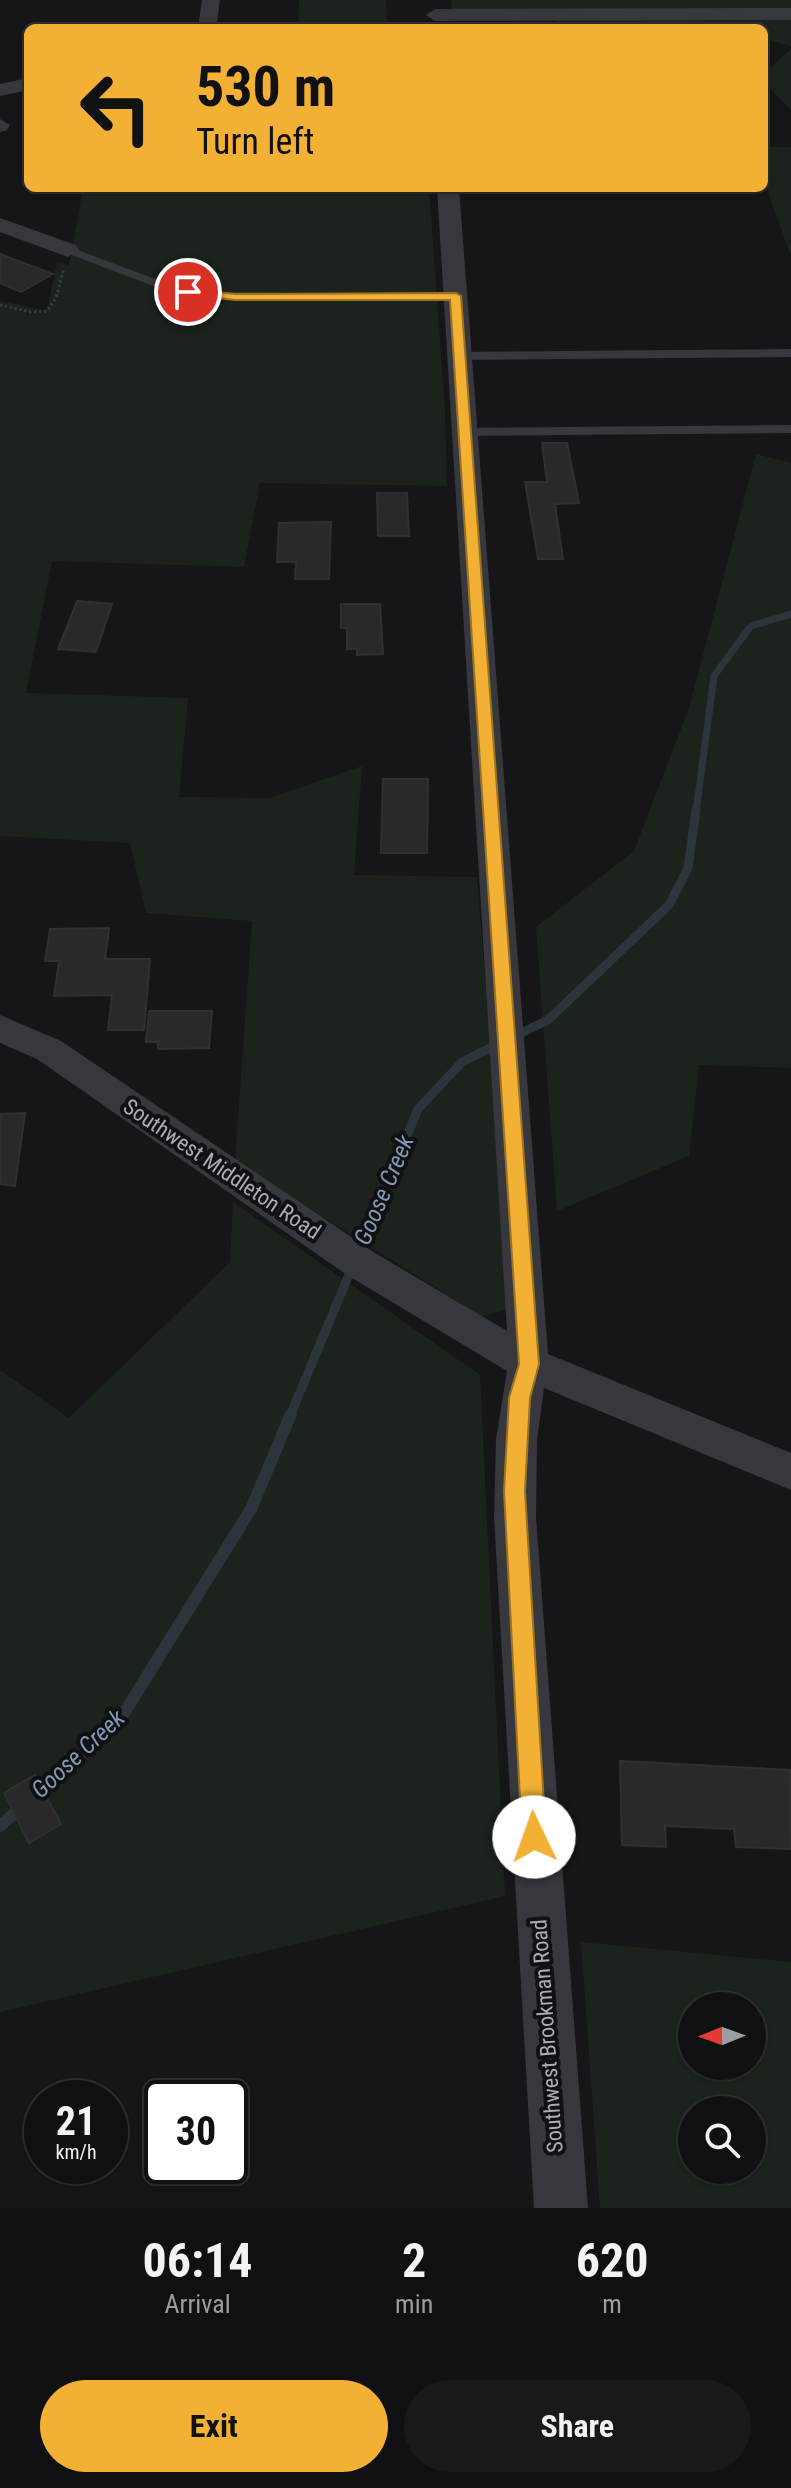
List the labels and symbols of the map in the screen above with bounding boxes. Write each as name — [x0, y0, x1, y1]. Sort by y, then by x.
pin — [154, 258, 222, 326]
street label: Southwest Middleton Road — [119, 1094, 325, 1244]
water label: Goose Creek — [348, 1130, 420, 1249]
water label: Goose Creek — [26, 1704, 131, 1804]
position arrow — [492, 1795, 576, 1879]
street label: Southwest Brookman Road — [526, 1918, 568, 2154]
north arrow — [678, 1992, 766, 2080]
speed limit sign: 30 — [144, 2080, 248, 2184]

